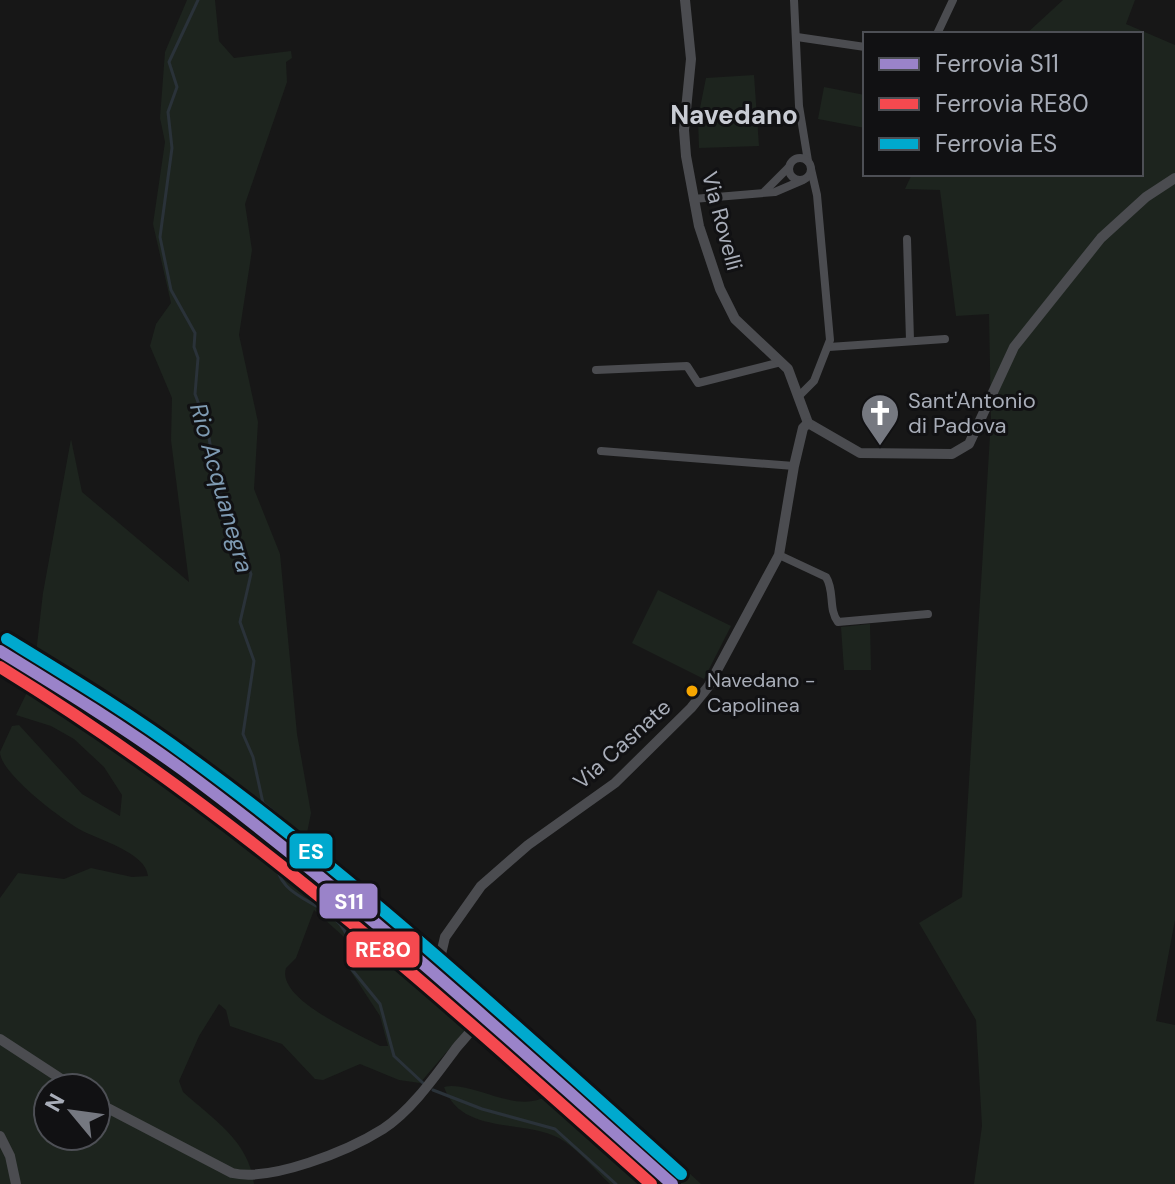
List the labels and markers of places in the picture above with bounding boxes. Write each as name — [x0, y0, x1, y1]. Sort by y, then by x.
place label: Sant'Antonio di Padova — [908, 386, 1036, 440]
church icon: Sant'Antonio di Padova — [859, 392, 901, 447]
place label: Navedano - Capolinea — [707, 667, 816, 718]
marker: Navedano - Capolinea — [684, 683, 700, 699]

